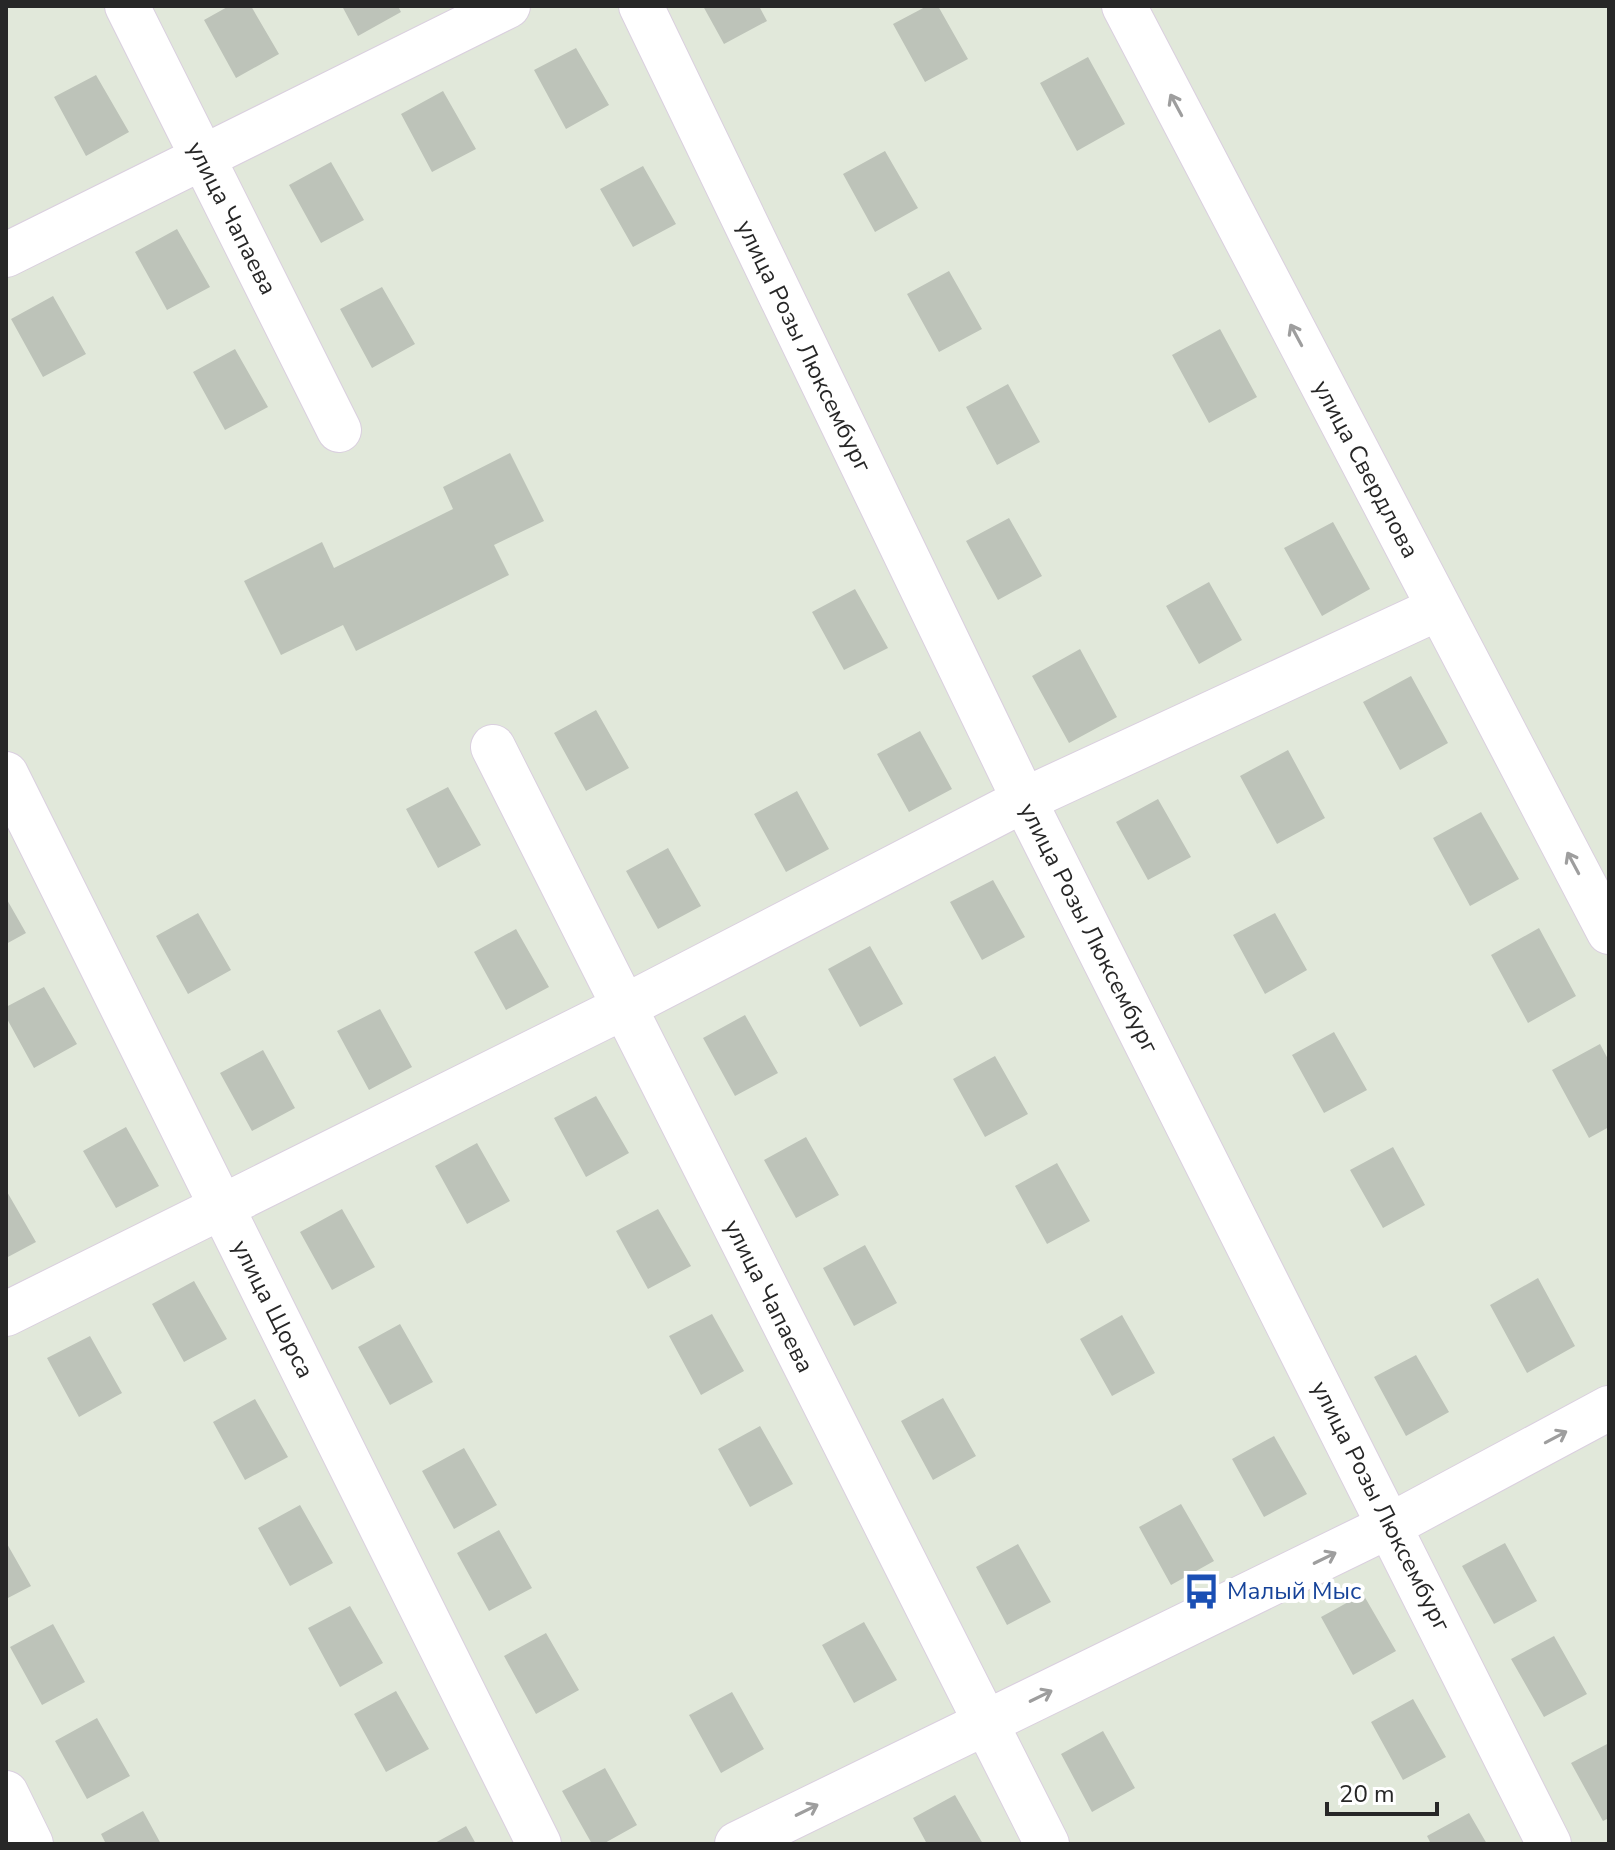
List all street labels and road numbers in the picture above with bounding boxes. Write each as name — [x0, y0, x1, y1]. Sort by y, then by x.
street label: улица Чапаева — [180, 136, 284, 300]
street label: улица Розы Люксембург — [729, 215, 879, 478]
street label: улица Свердлова — [1306, 374, 1426, 564]
street label: улица Розы Люксембург — [1012, 797, 1166, 1059]
street label: улица Чапаева — [717, 1214, 821, 1378]
street label: улица Щорса — [224, 1234, 322, 1384]
street label: улица Розы Люксембург — [1304, 1375, 1458, 1637]

